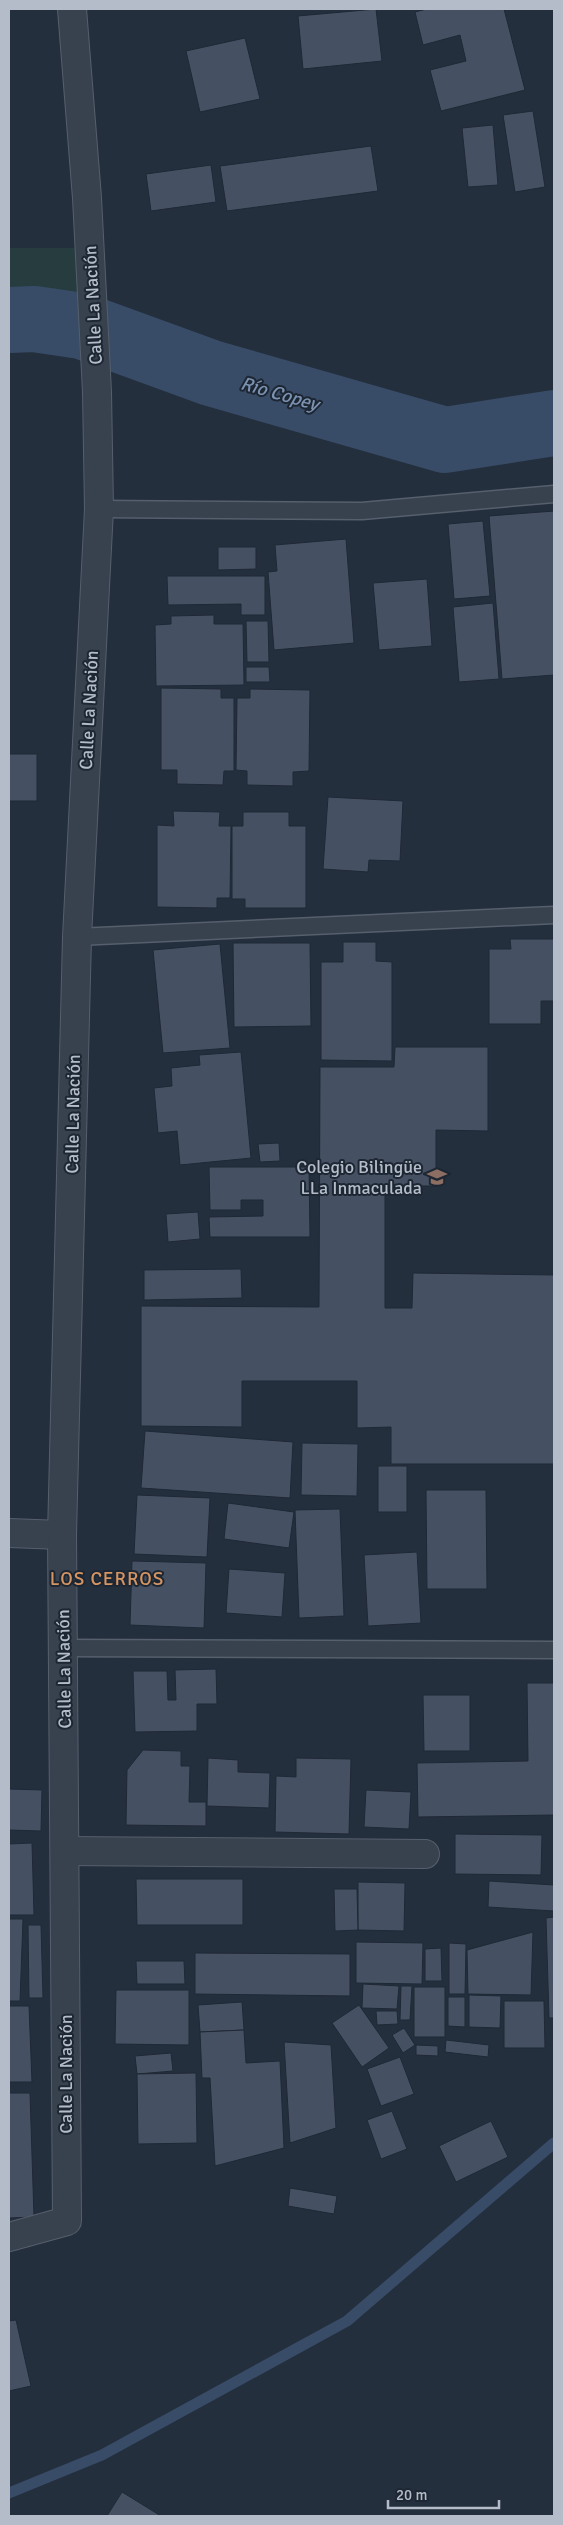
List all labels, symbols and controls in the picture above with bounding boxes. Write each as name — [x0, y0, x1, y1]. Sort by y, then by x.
street label: Calle La Nación — [79, 245, 107, 365]
water label: Río Copey — [238, 371, 324, 417]
street label: Calle La Nación — [75, 650, 103, 770]
street label: Calle La Nación — [61, 1054, 85, 1174]
place label: Colegio Bilingüe LLa Inmaculada — [296, 1156, 422, 1199]
school or university icon: Colegio Bilingüe LLa Inmaculada — [426, 1166, 448, 1188]
district label: LOS CERROS — [50, 1567, 164, 1591]
street label: Calle La Nación — [52, 1609, 76, 1729]
street label: Calle La Nación — [55, 2014, 77, 2134]
scale bar — [388, 2478, 499, 2510]
text: 20 m — [396, 2486, 427, 2504]

